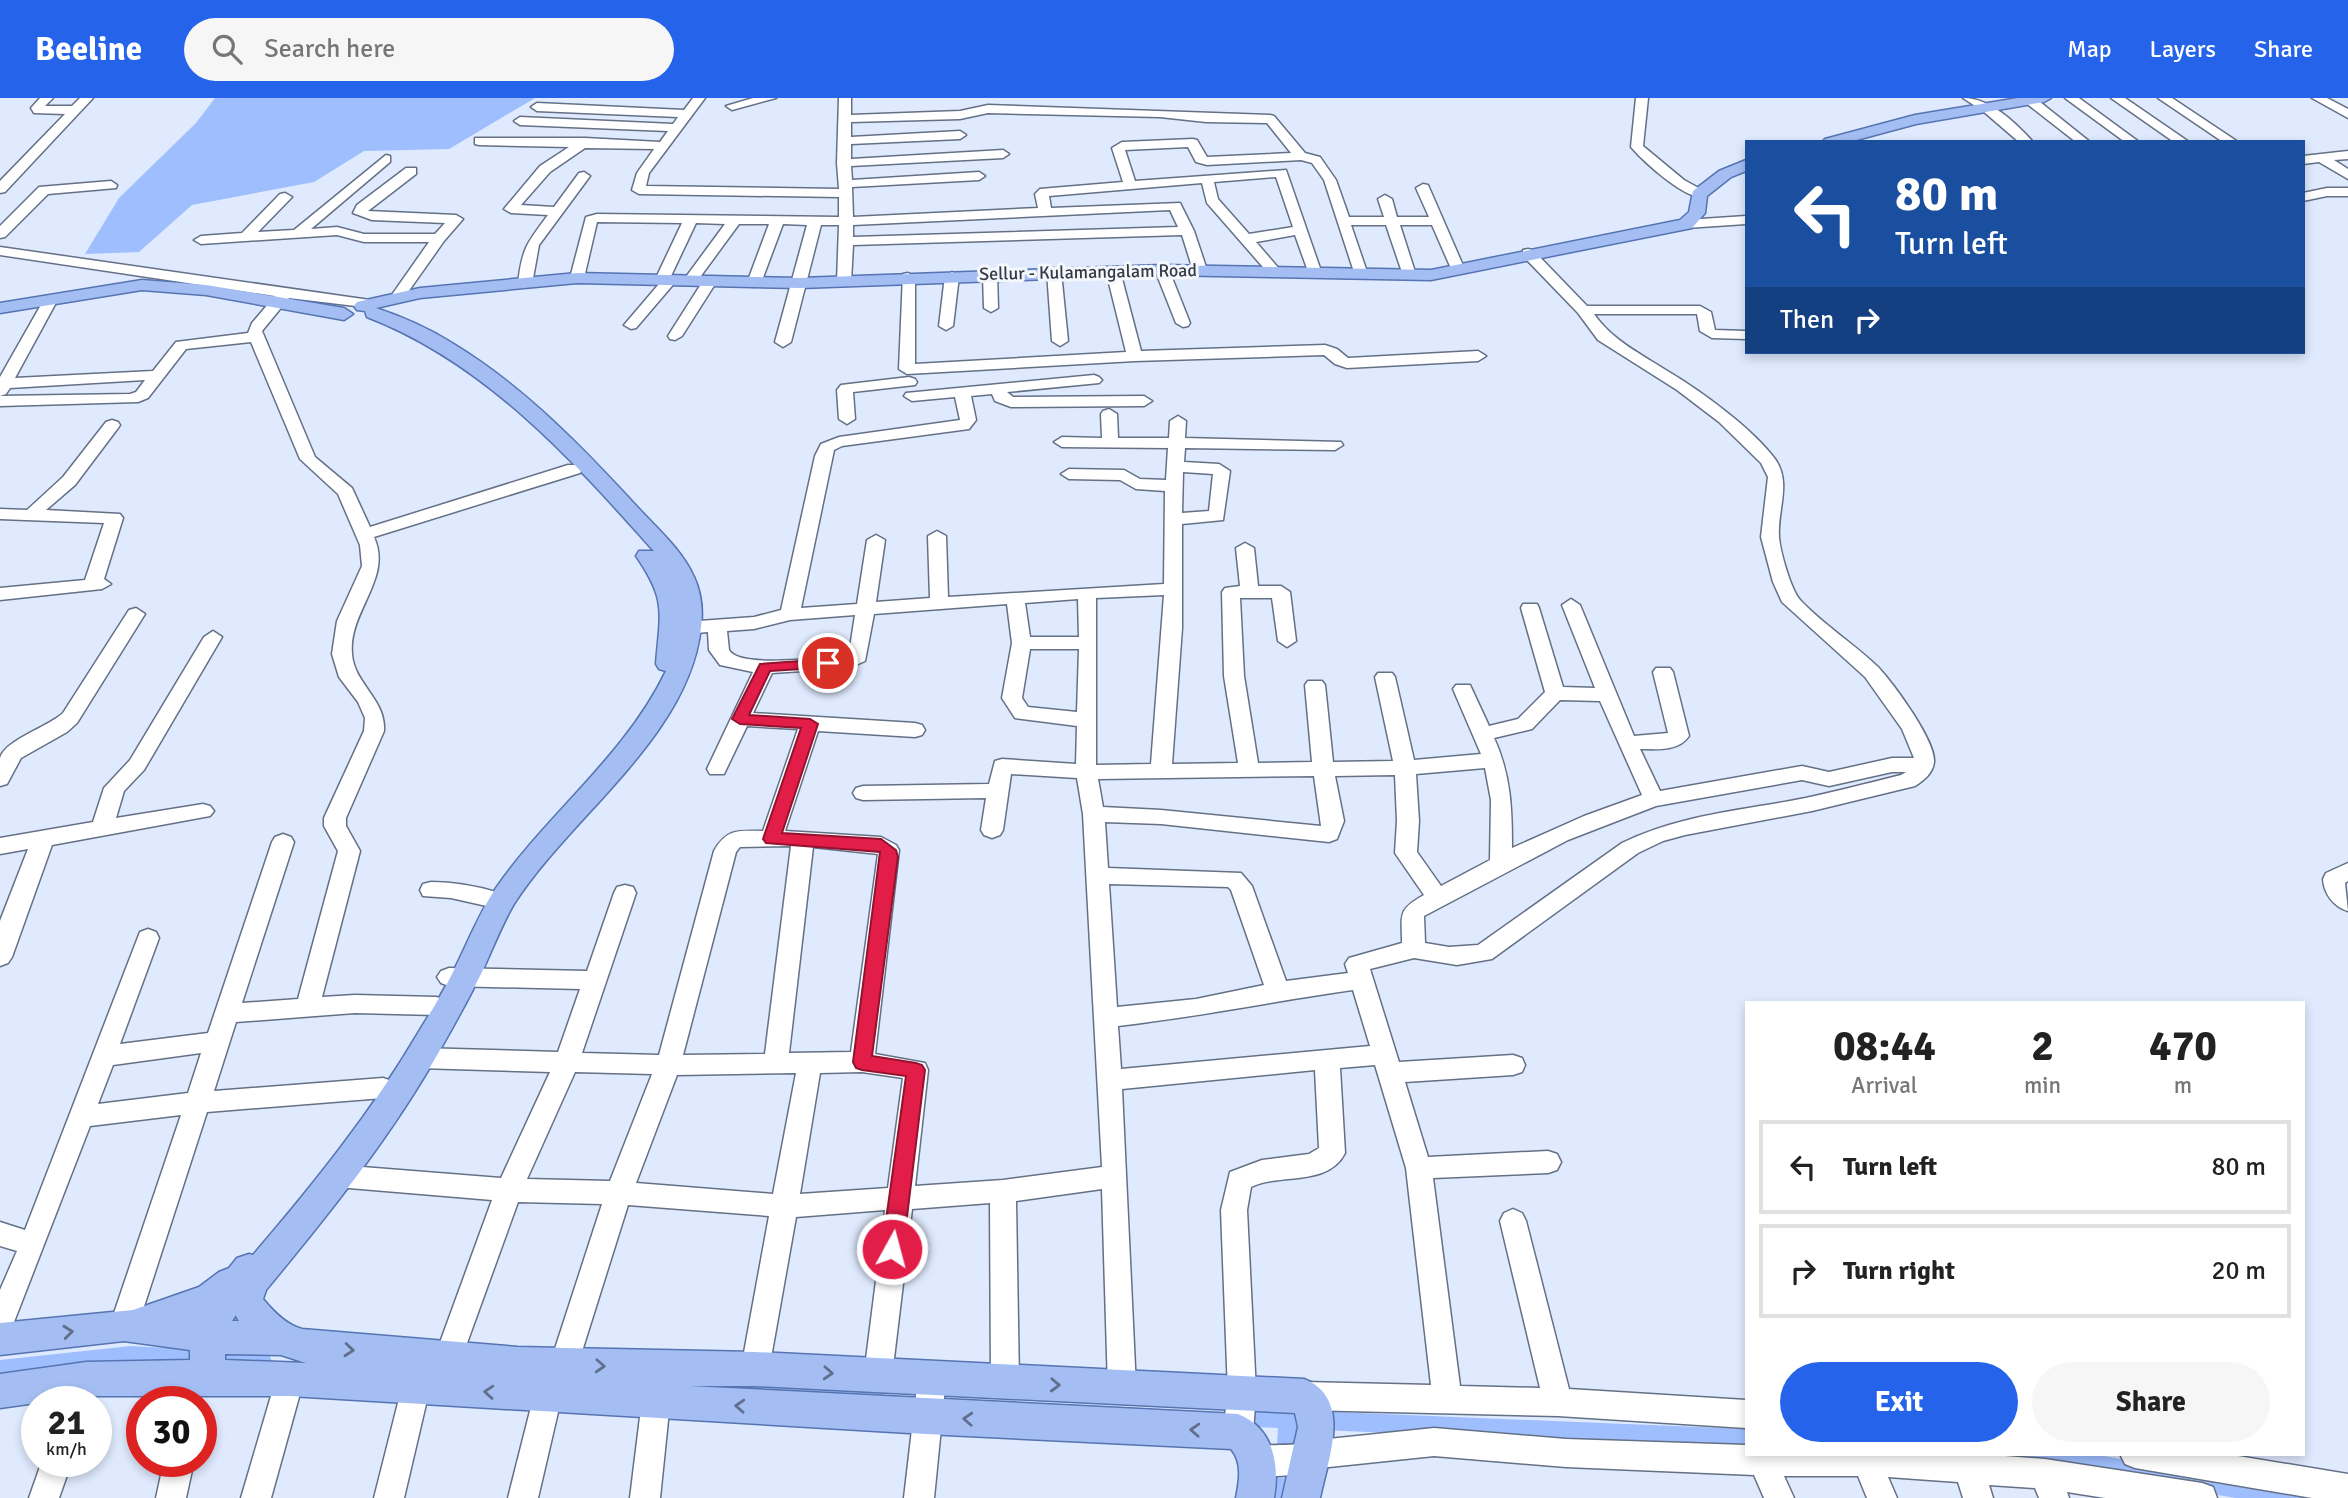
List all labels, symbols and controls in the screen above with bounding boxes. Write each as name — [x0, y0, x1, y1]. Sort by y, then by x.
search box — [184, 18, 674, 81]
text: Beeline — [35, 29, 142, 70]
icon: search — [208, 30, 246, 68]
text: Search here — [264, 33, 395, 65]
text: Map — [2067, 34, 2112, 64]
text: Layers — [2150, 34, 2216, 64]
text: Share — [2254, 34, 2313, 64]
text: 80 m — [1895, 164, 1998, 224]
icon: left — [1780, 168, 1871, 259]
text: Turn left — [1895, 224, 2008, 263]
street label: Sellur - Kulamangalam Road — [979, 259, 1197, 285]
icon: right — [1848, 301, 1886, 339]
text: Then — [1780, 304, 1834, 336]
pin — [798, 633, 858, 693]
icon: arrive — [809, 644, 847, 682]
text: 08:44 — [1833, 1021, 1936, 1072]
text: 2 — [2031, 1021, 2054, 1072]
text: 470 — [2149, 1021, 2217, 1072]
text: Arrival — [1851, 1071, 1918, 1100]
text: min — [2024, 1071, 2061, 1100]
text: m — [2174, 1071, 2192, 1100]
icon: left — [1784, 1148, 1822, 1186]
text: Turn left — [1843, 1151, 1937, 1183]
text: 80 m — [2211, 1151, 2266, 1183]
position arrow — [855, 1212, 929, 1286]
icon: right — [1784, 1252, 1822, 1290]
text: Turn right — [1843, 1255, 1955, 1287]
text: 20 m — [2211, 1255, 2266, 1287]
one-way arrow — [62, 1324, 74, 1339]
one-way arrow — [344, 1342, 355, 1357]
one-way arrow — [595, 1358, 606, 1373]
button: Exit — [1780, 1362, 2018, 1442]
button: Share — [2032, 1362, 2270, 1442]
one-way arrow — [822, 1365, 833, 1380]
one-way arrow — [1050, 1377, 1061, 1392]
one-way arrow — [483, 1384, 494, 1399]
speed limit sign: 30 — [126, 1386, 217, 1477]
one-way arrow — [735, 1399, 746, 1414]
text: 21 — [48, 1401, 85, 1444]
one-way arrow — [962, 1412, 973, 1427]
one-way arrow — [1189, 1423, 1200, 1438]
text: km/h — [46, 1438, 87, 1460]

